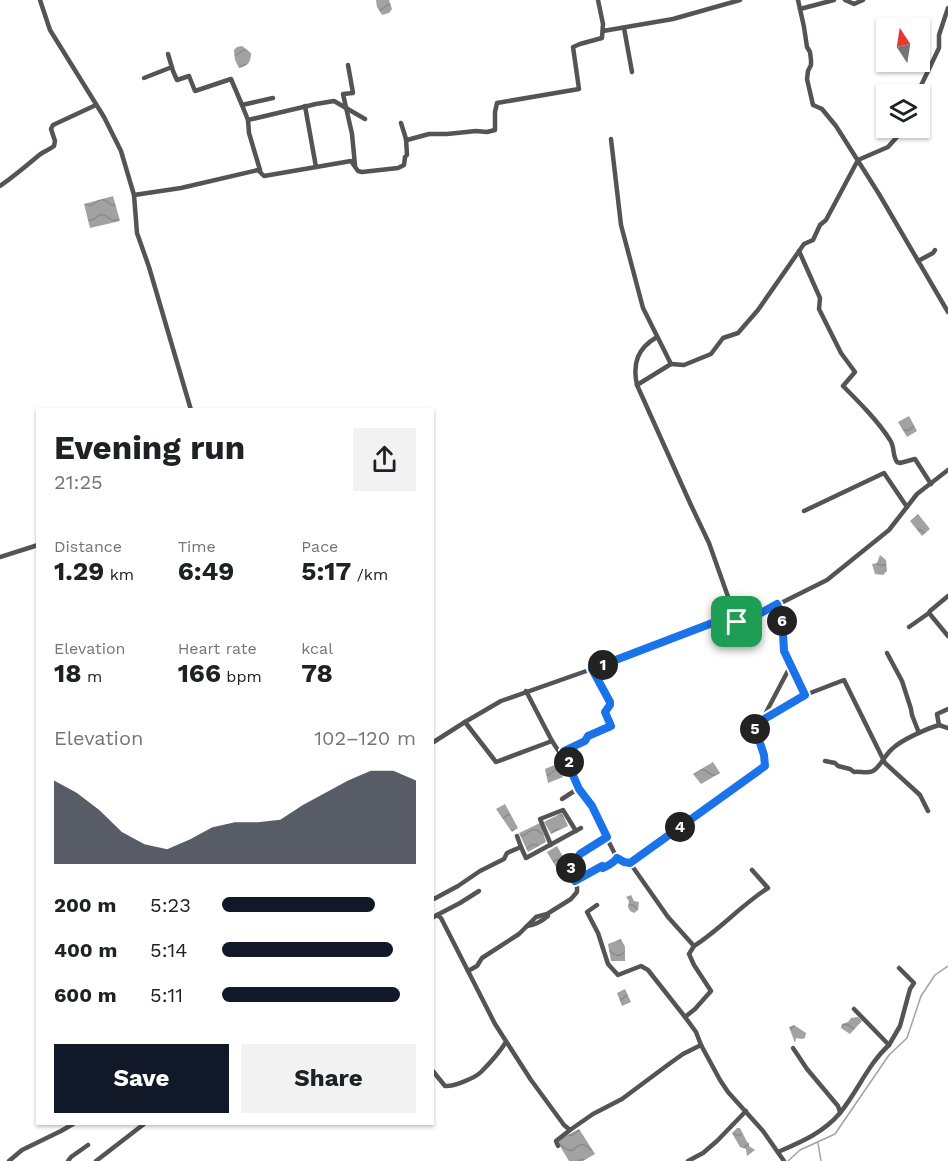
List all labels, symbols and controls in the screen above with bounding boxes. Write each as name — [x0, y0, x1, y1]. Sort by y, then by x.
north arrow — [876, 18, 930, 72]
map controls — [876, 18, 930, 138]
button: layers — [876, 84, 930, 138]
text: Evening run — [54, 428, 245, 467]
button: share — [353, 428, 416, 491]
text: 21:25 — [54, 470, 103, 494]
text: Distance — [54, 537, 122, 556]
text: Time — [178, 537, 216, 556]
text: Pace — [301, 537, 338, 556]
text: 1.29 — [54, 556, 104, 586]
text: 6:49 — [178, 556, 234, 586]
text: 5:17 — [301, 556, 351, 586]
text: km — [104, 565, 134, 584]
text: /km — [351, 565, 388, 584]
pin — [711, 596, 762, 647]
icon: arrive — [720, 605, 753, 638]
pin: 6 — [767, 606, 797, 636]
text: 6 — [777, 611, 787, 630]
text: Elevation — [54, 639, 125, 658]
text: Heart rate — [178, 639, 257, 658]
text: kcal — [301, 639, 333, 658]
pin: 1 — [588, 650, 618, 680]
text: 1 — [600, 655, 606, 674]
text: 18 — [54, 658, 82, 688]
text: 166 — [178, 658, 221, 688]
text: 78 — [301, 658, 333, 688]
text: m — [82, 667, 102, 686]
text: bpm — [221, 667, 262, 686]
pin: 5 — [740, 714, 770, 744]
text: 5 — [750, 719, 760, 738]
text: Elevation — [54, 726, 143, 750]
text: 102–120 m — [314, 726, 416, 750]
pin: 2 — [554, 747, 584, 777]
text: 2 — [564, 752, 574, 771]
pin: 4 — [665, 812, 695, 842]
text: 4 — [675, 817, 685, 836]
pin: 3 — [556, 853, 586, 883]
text: 3 — [566, 858, 576, 877]
text: 200 m — [54, 893, 116, 917]
text: 5:23 — [150, 893, 191, 917]
text: 400 m — [54, 938, 117, 962]
text: 5:14 — [150, 938, 188, 962]
text: 600 m — [54, 983, 117, 1007]
text: 5:11 — [150, 983, 183, 1007]
button: Save — [54, 1044, 229, 1113]
button: Share — [241, 1044, 416, 1113]

